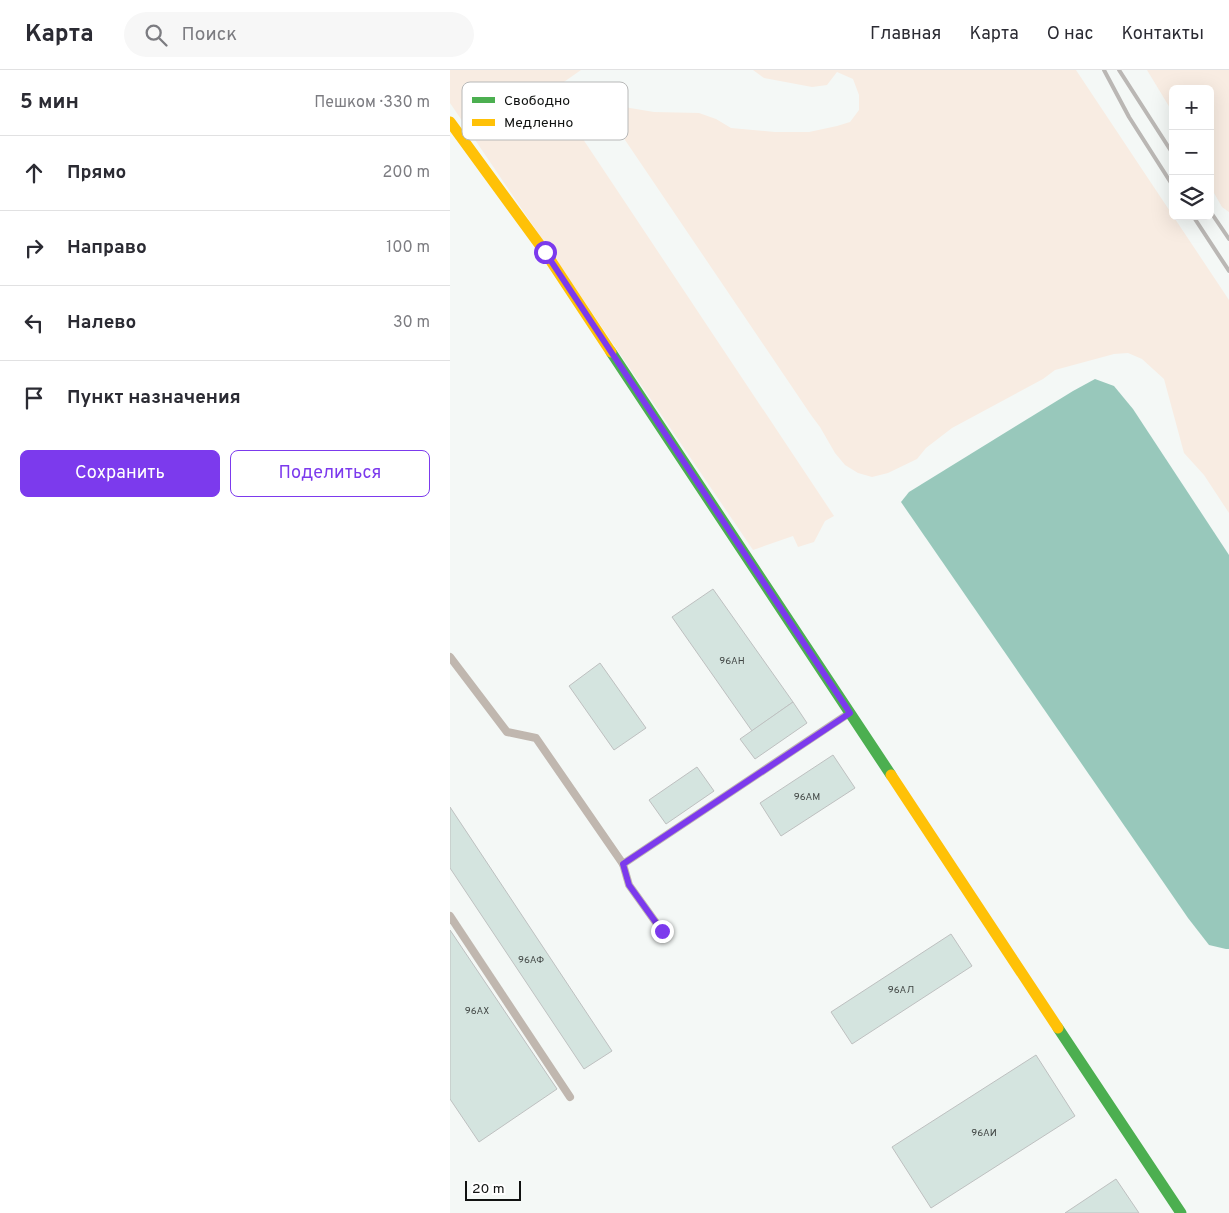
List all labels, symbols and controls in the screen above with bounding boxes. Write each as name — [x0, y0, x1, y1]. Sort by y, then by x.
search box — [124, 12, 474, 57]
text: Карта — [25, 20, 94, 50]
icon: search — [142, 21, 170, 49]
text: Поиск — [182, 23, 237, 47]
text: Главная — [870, 23, 941, 46]
text: Карта — [969, 23, 1019, 46]
text: О нас — [1047, 23, 1093, 46]
text: Контакты — [1121, 23, 1204, 46]
legend — [462, 82, 628, 140]
map controls — [1169, 85, 1214, 220]
button: + — [1169, 85, 1214, 130]
text: 5 мин — [20, 89, 79, 116]
text: Пешком · 330 m — [314, 93, 430, 113]
text: Свободно — [504, 93, 570, 110]
text: Медленно — [504, 115, 573, 132]
button: − — [1169, 130, 1214, 175]
icon: ahead — [20, 159, 48, 187]
text: Прямо — [67, 161, 126, 185]
text: 200 m — [382, 163, 430, 183]
button: layers — [1169, 175, 1214, 220]
icon: right — [20, 234, 48, 262]
text: Направо — [67, 236, 147, 260]
text: 100 m — [386, 238, 430, 258]
route start — [534, 241, 557, 264]
icon: left — [20, 309, 48, 337]
text: Налево — [67, 311, 136, 335]
text: 30 m — [393, 313, 430, 333]
icon: arrive — [20, 384, 48, 412]
text: Пункт назначения — [67, 386, 241, 410]
button: Сохранить — [20, 450, 220, 497]
button: Поделиться — [230, 450, 430, 497]
house number: 96АН — [719, 655, 745, 668]
house number: 96АМ — [794, 791, 820, 804]
route end — [651, 920, 674, 943]
house number: 96АФ — [518, 954, 544, 967]
house number: 96АЛ — [888, 984, 914, 997]
house number: 96АХ — [465, 1005, 489, 1018]
house number: 96АИ — [971, 1127, 997, 1140]
scale bar — [465, 1178, 521, 1201]
text: 20 m — [472, 1181, 505, 1198]

